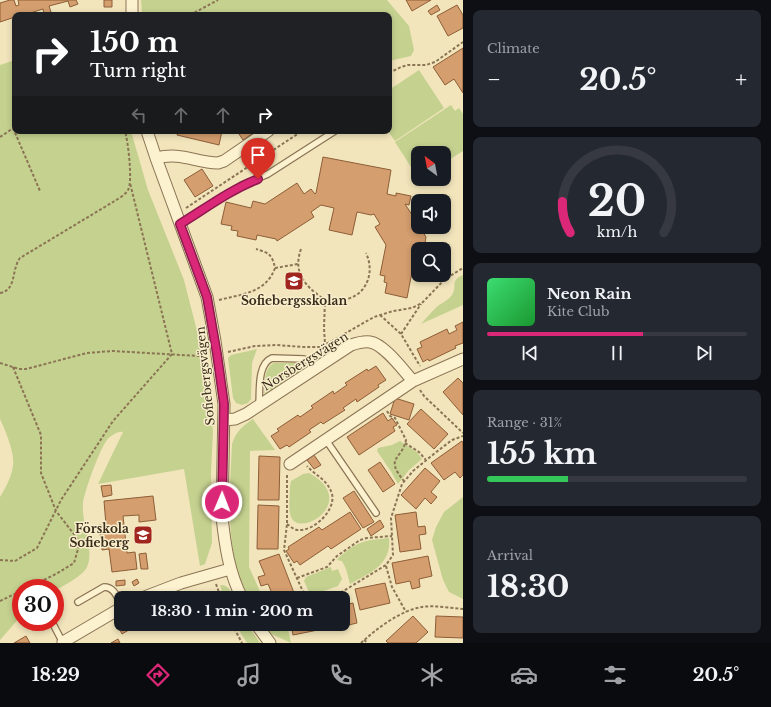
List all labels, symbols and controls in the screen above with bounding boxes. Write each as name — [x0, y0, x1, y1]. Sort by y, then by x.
text: 150 m — [90, 25, 178, 60]
icon: right — [24, 28, 76, 80]
text: Climate — [487, 40, 540, 57]
text: Turn right — [90, 60, 186, 82]
text: 20.5° — [579, 61, 657, 98]
text: − — [487, 66, 501, 93]
text: + — [735, 66, 747, 93]
icon: left — [128, 104, 150, 126]
icon: ahead — [170, 104, 192, 126]
icon: ahead — [212, 104, 234, 126]
icon: right — [254, 104, 276, 126]
pin — [241, 138, 275, 179]
icon: arrive — [247, 144, 269, 166]
north arrow — [411, 146, 451, 186]
map controls — [411, 146, 451, 282]
text: 20 — [588, 176, 646, 227]
button: sound — [411, 194, 451, 234]
text: km/h — [597, 222, 637, 240]
button: search — [411, 242, 451, 282]
school or university icon: Sofiebergsskolan — [283, 270, 305, 292]
text: Neon Rain — [547, 284, 631, 303]
place label: Sofiebergsskolan — [241, 293, 347, 308]
text: Kite Club — [547, 303, 610, 320]
street label: Sofiebergsvägen — [192, 326, 218, 426]
street label: Norsbergsvägen — [259, 329, 351, 393]
icon: previous — [519, 342, 541, 364]
icon: pause — [606, 342, 628, 364]
icon: next — [693, 342, 715, 364]
text: Range · 31% — [487, 414, 562, 431]
text: 155 km — [487, 435, 597, 472]
position arrow — [201, 481, 243, 523]
place label: Förskola Sofieberg — [69, 521, 130, 550]
school or university icon: Förskola Sofieberg — [132, 524, 154, 546]
text: Arrival — [487, 547, 533, 564]
text: 18:30 — [487, 568, 569, 605]
speed limit sign: 30 — [12, 579, 64, 631]
text: 18:30 · 1 min · 200 m — [151, 601, 313, 620]
icon: directions — [144, 661, 172, 689]
icon: music — [235, 661, 263, 689]
icon: phone — [327, 661, 355, 689]
icon: climate — [418, 661, 446, 689]
icon: car — [510, 661, 538, 689]
icon: filters — [601, 661, 629, 689]
text: 18:29 — [32, 664, 80, 686]
text: 20.5° — [693, 664, 739, 686]

